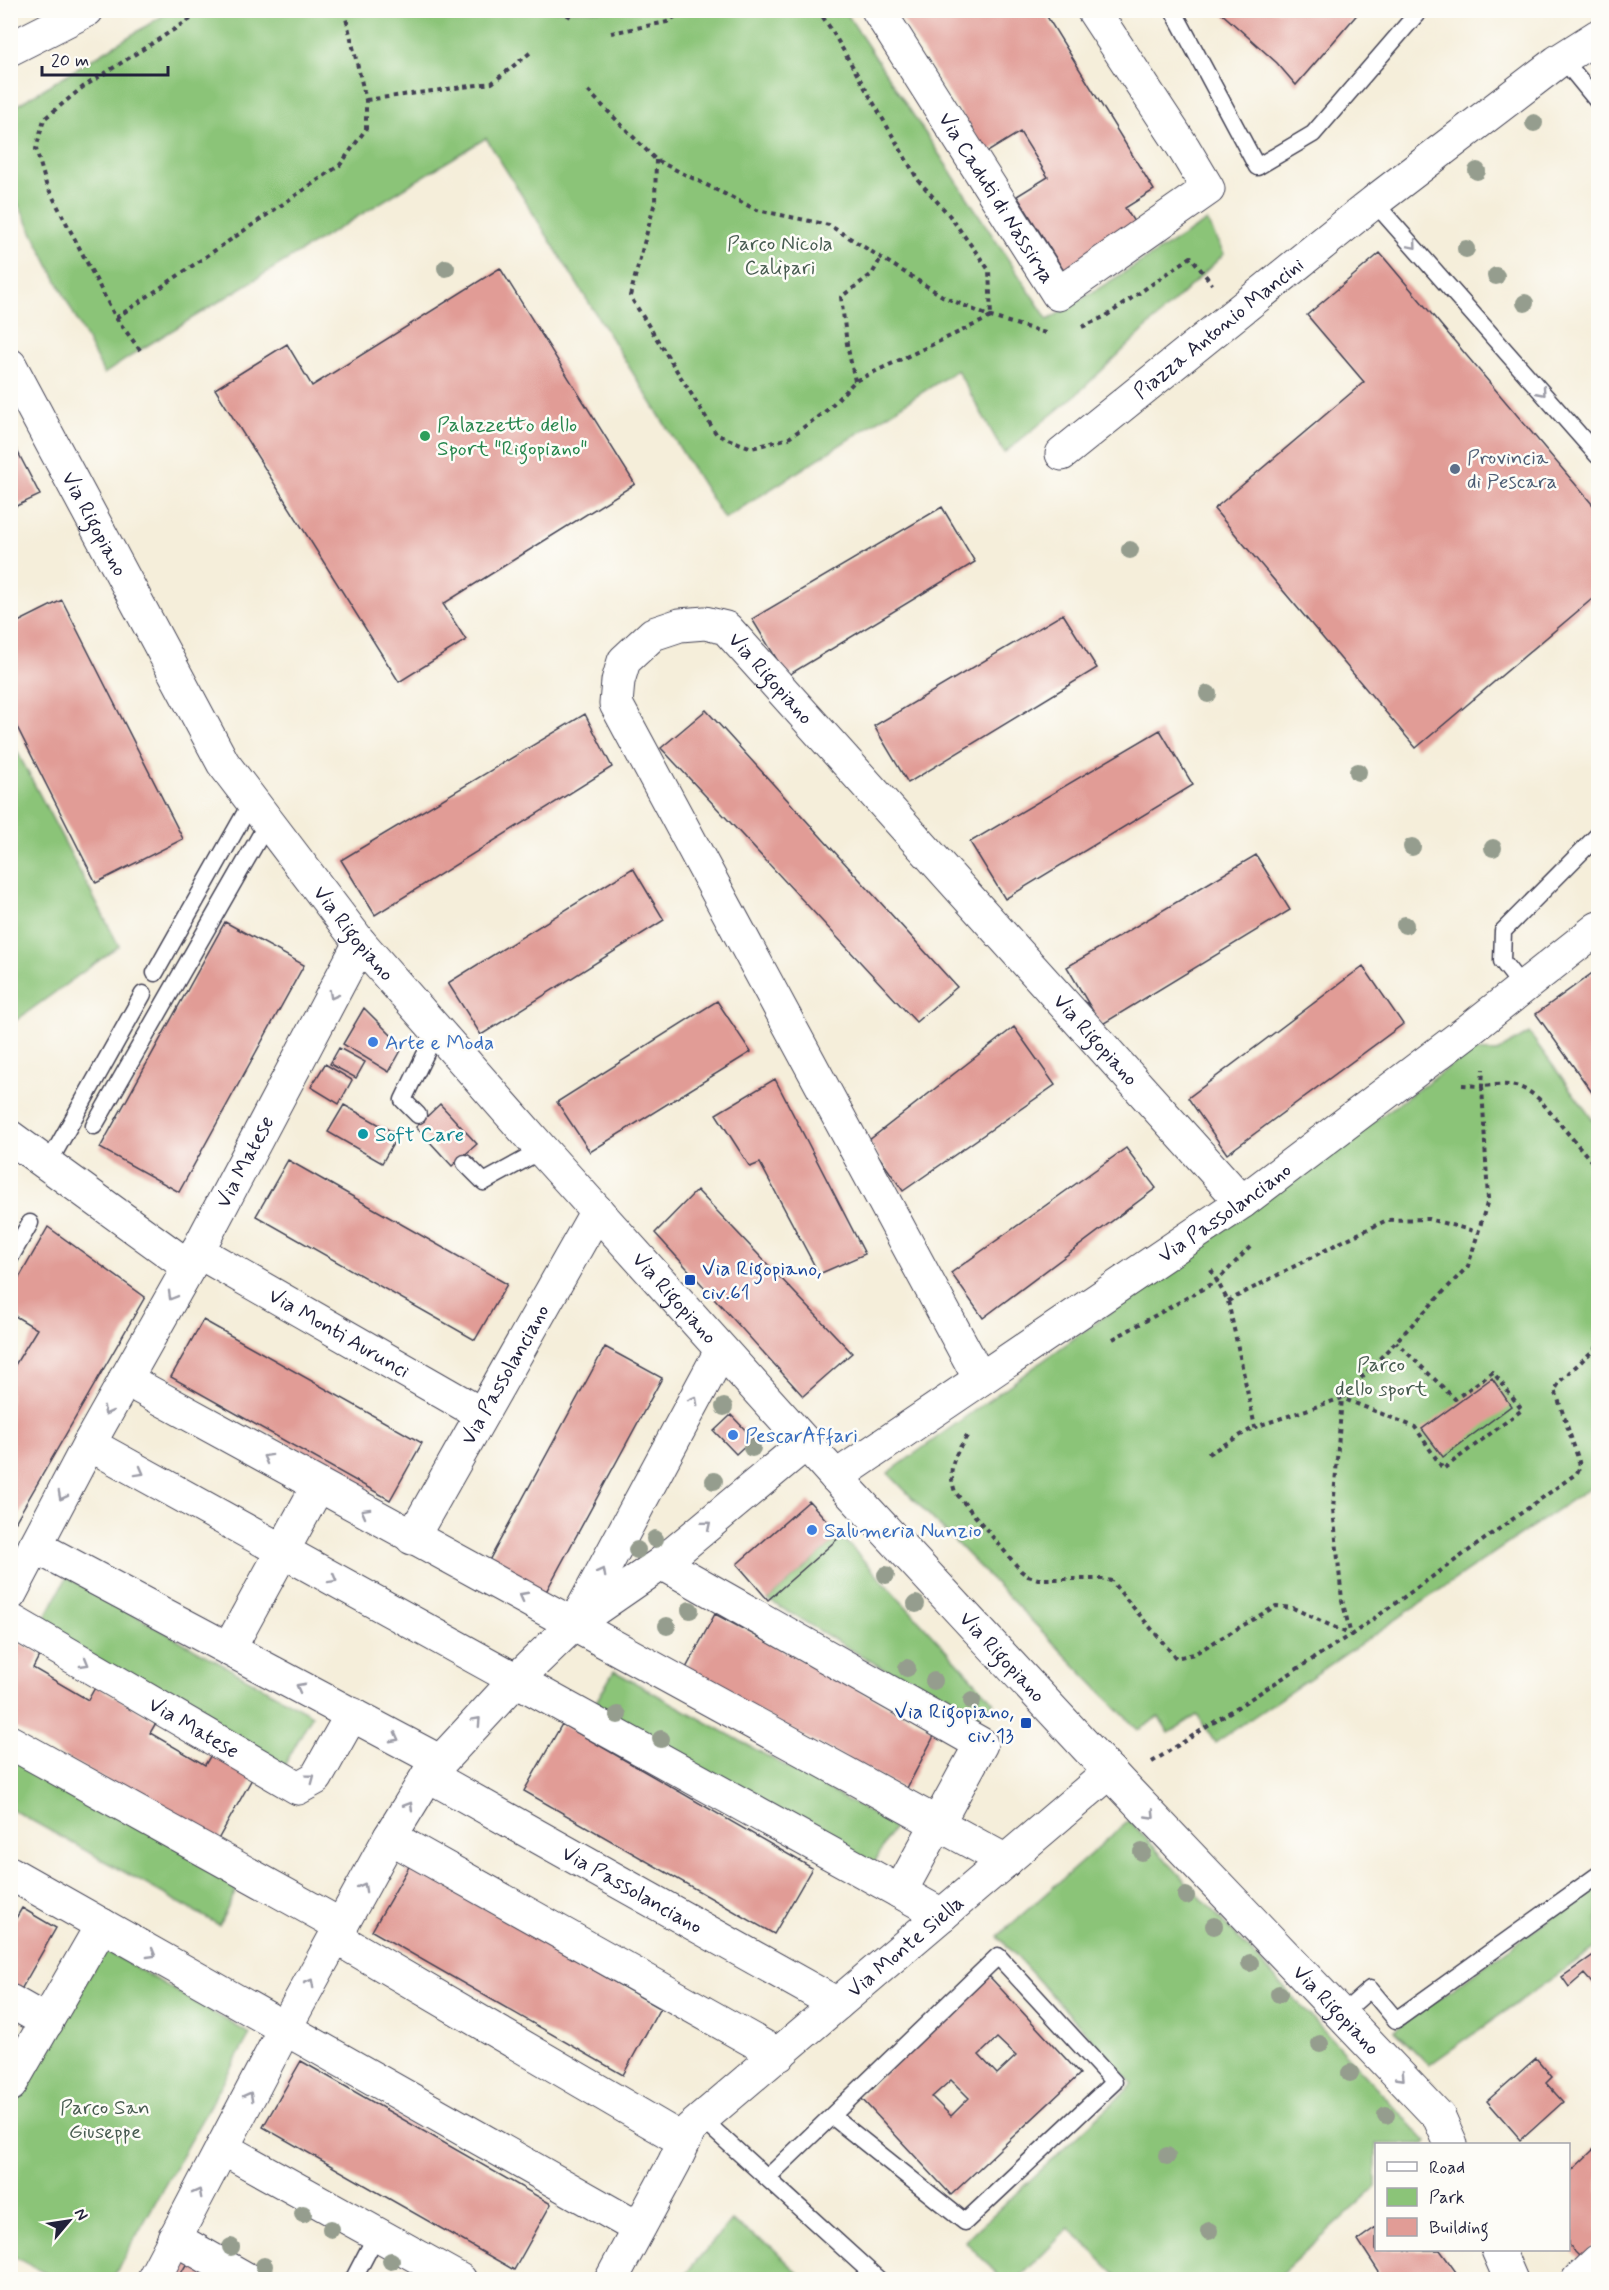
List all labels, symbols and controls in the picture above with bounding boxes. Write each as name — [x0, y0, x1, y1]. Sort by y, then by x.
scale bar — [42, 39, 168, 77]
text: 20 m — [51, 49, 89, 73]
street label: Via Caduti di Nassirya — [931, 107, 1061, 289]
park label: Parco Nicola Calipari — [727, 230, 833, 282]
one-way arrow — [1406, 239, 1417, 249]
street label: Piazza Antonio Mancini — [1128, 251, 1310, 406]
one-way arrow — [1534, 385, 1545, 396]
place label: Palazzetto dello Sport "Rigopiano" — [437, 411, 588, 465]
marker: Palazzetto dello Sport "Rigopiano" — [418, 429, 432, 443]
place label: Provincia di Pescara — [1467, 444, 1557, 496]
marker: Provincia di Pescara — [1448, 462, 1462, 476]
street label: Via Rigopiano — [55, 467, 134, 582]
street label: Via Rigopiano — [721, 627, 819, 731]
street label: Via Rigopiano — [306, 880, 400, 987]
one-way arrow — [329, 988, 340, 999]
street label: Via Rigopiano — [1046, 988, 1144, 1092]
place label: Arte e Moda — [385, 1029, 494, 1057]
marker: Arte e Moda — [366, 1035, 380, 1049]
street label: Via Matese — [210, 1111, 281, 1213]
place label: Soft Care — [375, 1121, 464, 1149]
marker: Soft Care — [356, 1127, 370, 1141]
street label: Via Passolanciano — [1153, 1156, 1297, 1270]
street label: Via Rigopiano — [625, 1246, 723, 1351]
place label: Via Rigopiano, civ.61 — [702, 1255, 822, 1307]
marker: Via Rigopiano, civ.61 — [683, 1273, 697, 1287]
street label: Via Monti Aurunci — [263, 1282, 415, 1385]
one-way arrow — [168, 1290, 179, 1301]
street label: Via Passolanciano — [455, 1300, 556, 1450]
park label: Parco dello sport — [1335, 1351, 1428, 1403]
one-way arrow — [687, 1396, 698, 1406]
one-way arrow — [103, 1405, 114, 1416]
place label: PescarAffari — [745, 1422, 858, 1450]
marker: PescarAffari — [726, 1428, 740, 1442]
one-way arrow — [263, 1454, 273, 1465]
one-way arrow — [134, 1465, 144, 1476]
one-way arrow — [58, 1489, 69, 1500]
one-way arrow — [361, 1508, 371, 1519]
place label: Salumeria Nunzio — [824, 1517, 982, 1545]
one-way arrow — [700, 1522, 711, 1533]
marker: Salumeria Nunzio — [805, 1523, 819, 1537]
one-way arrow — [595, 1568, 606, 1578]
one-way arrow — [327, 1572, 338, 1583]
one-way arrow — [519, 1592, 529, 1603]
street label: Via Rigopiano — [953, 1606, 1051, 1709]
one-way arrow — [79, 1655, 89, 1667]
one-way arrow — [296, 1683, 307, 1694]
street label: Via Matese — [143, 1691, 244, 1766]
place label: Via Rigopiano, civ.13 — [894, 1698, 1014, 1750]
marker: Via Rigopiano, civ.13 — [1019, 1716, 1033, 1730]
one-way arrow — [470, 1717, 481, 1727]
one-way arrow — [389, 1731, 400, 1742]
one-way arrow — [304, 1775, 315, 1786]
one-way arrow — [401, 1802, 413, 1812]
one-way arrow — [1143, 1807, 1154, 1818]
street label: Via Passolanciano — [556, 1840, 707, 1941]
one-way arrow — [356, 1883, 367, 1894]
street label: Via Monte Siella — [842, 1889, 970, 2004]
one-way arrow — [146, 1947, 156, 1958]
street label: Via Rigopiano — [1286, 1959, 1386, 2062]
one-way arrow — [303, 1979, 314, 1990]
one-way arrow — [1394, 2070, 1405, 2081]
one-way arrow — [242, 2092, 253, 2102]
park label: Parco San Giuseppe — [60, 2094, 150, 2146]
legend — [1375, 2143, 1570, 2251]
text: Road — [1429, 2156, 1465, 2180]
text: Park — [1429, 2186, 1465, 2210]
one-way arrow — [191, 2189, 202, 2199]
north arrow — [39, 2191, 99, 2251]
text: N — [69, 2205, 93, 2224]
text: Building — [1429, 2216, 1489, 2242]

